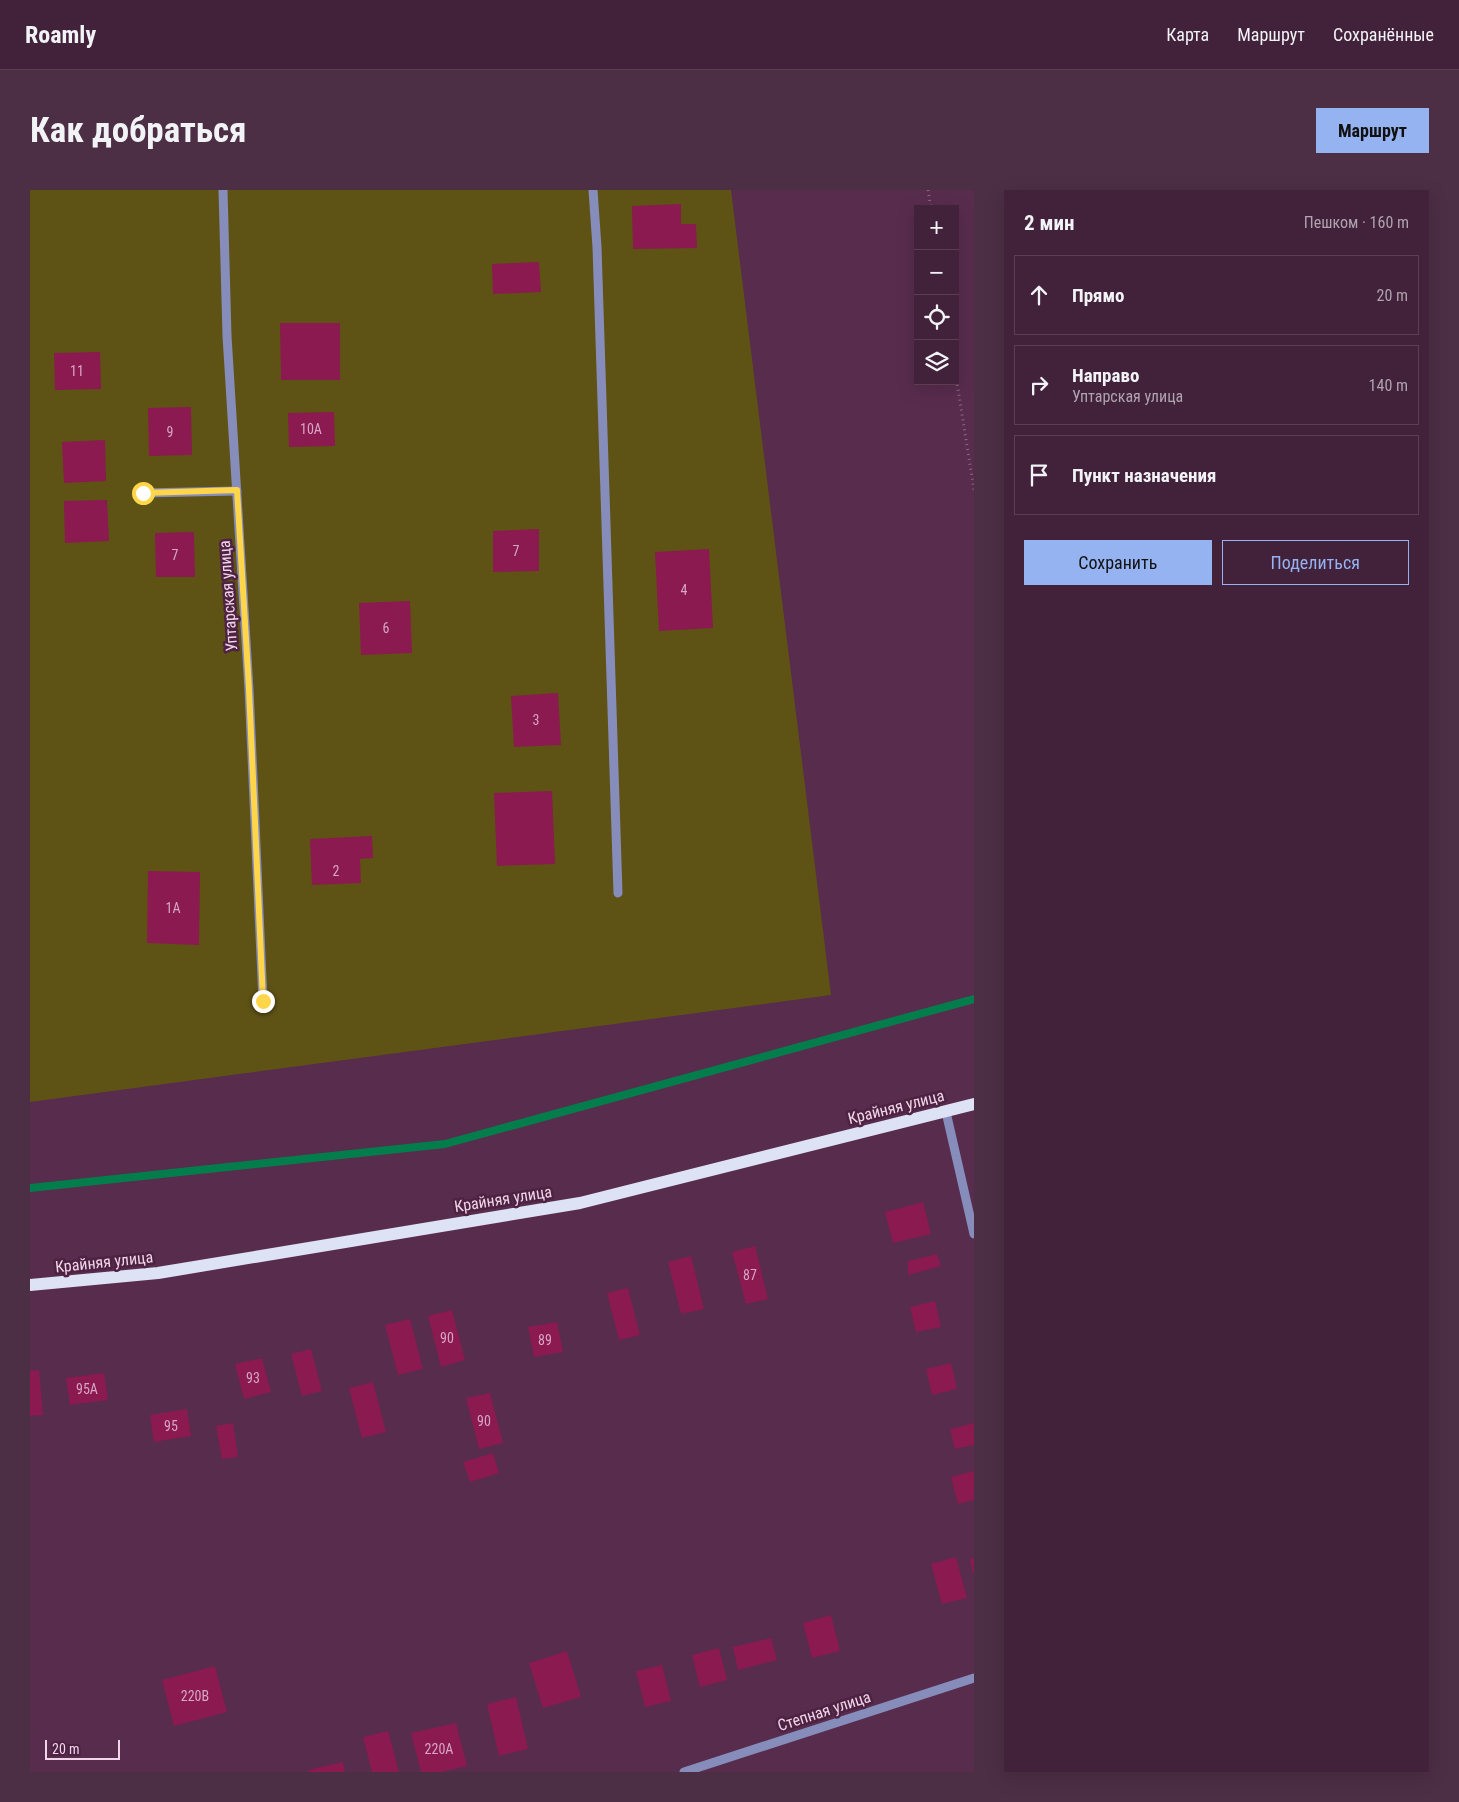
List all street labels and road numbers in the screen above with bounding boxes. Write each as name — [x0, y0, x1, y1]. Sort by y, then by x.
street label: Уптарская улица — [215, 540, 241, 652]
street label: Крайняя улица — [846, 1086, 946, 1128]
street label: Крайняя улица — [453, 1182, 553, 1216]
street label: Крайняя улица — [54, 1247, 154, 1277]
street label: Степная улица — [775, 1687, 873, 1735]

